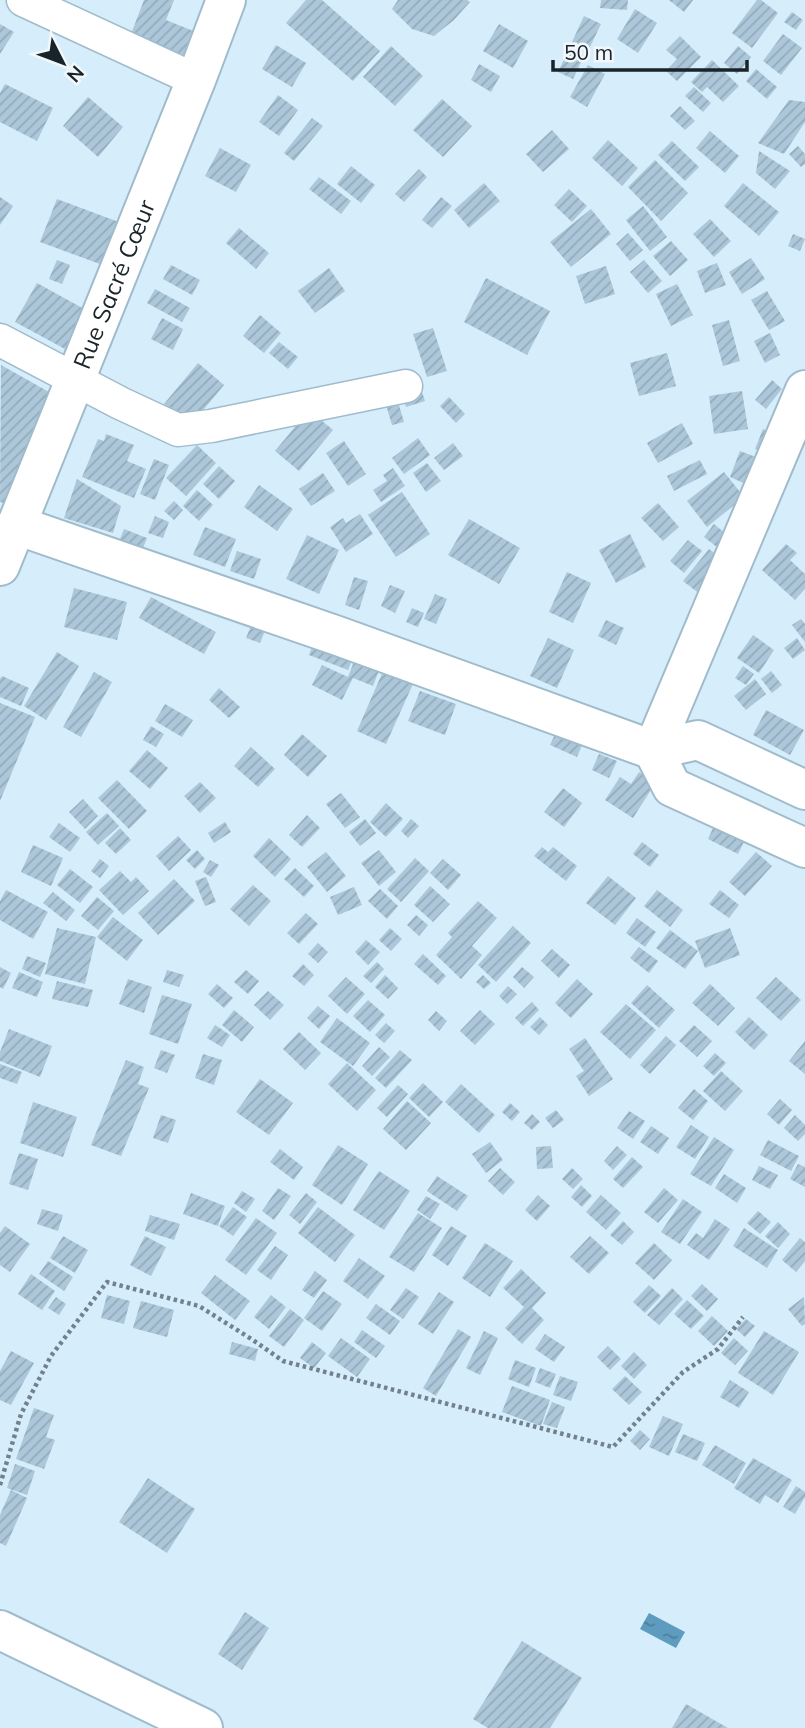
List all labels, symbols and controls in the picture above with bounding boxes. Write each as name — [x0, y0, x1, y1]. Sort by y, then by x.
north arrow — [28, 28, 98, 98]
scale bar — [553, 28, 747, 72]
text: 50 m — [564, 39, 613, 65]
text: N — [62, 61, 89, 88]
street label: Rue Sacré Cœur — [66, 195, 161, 373]

